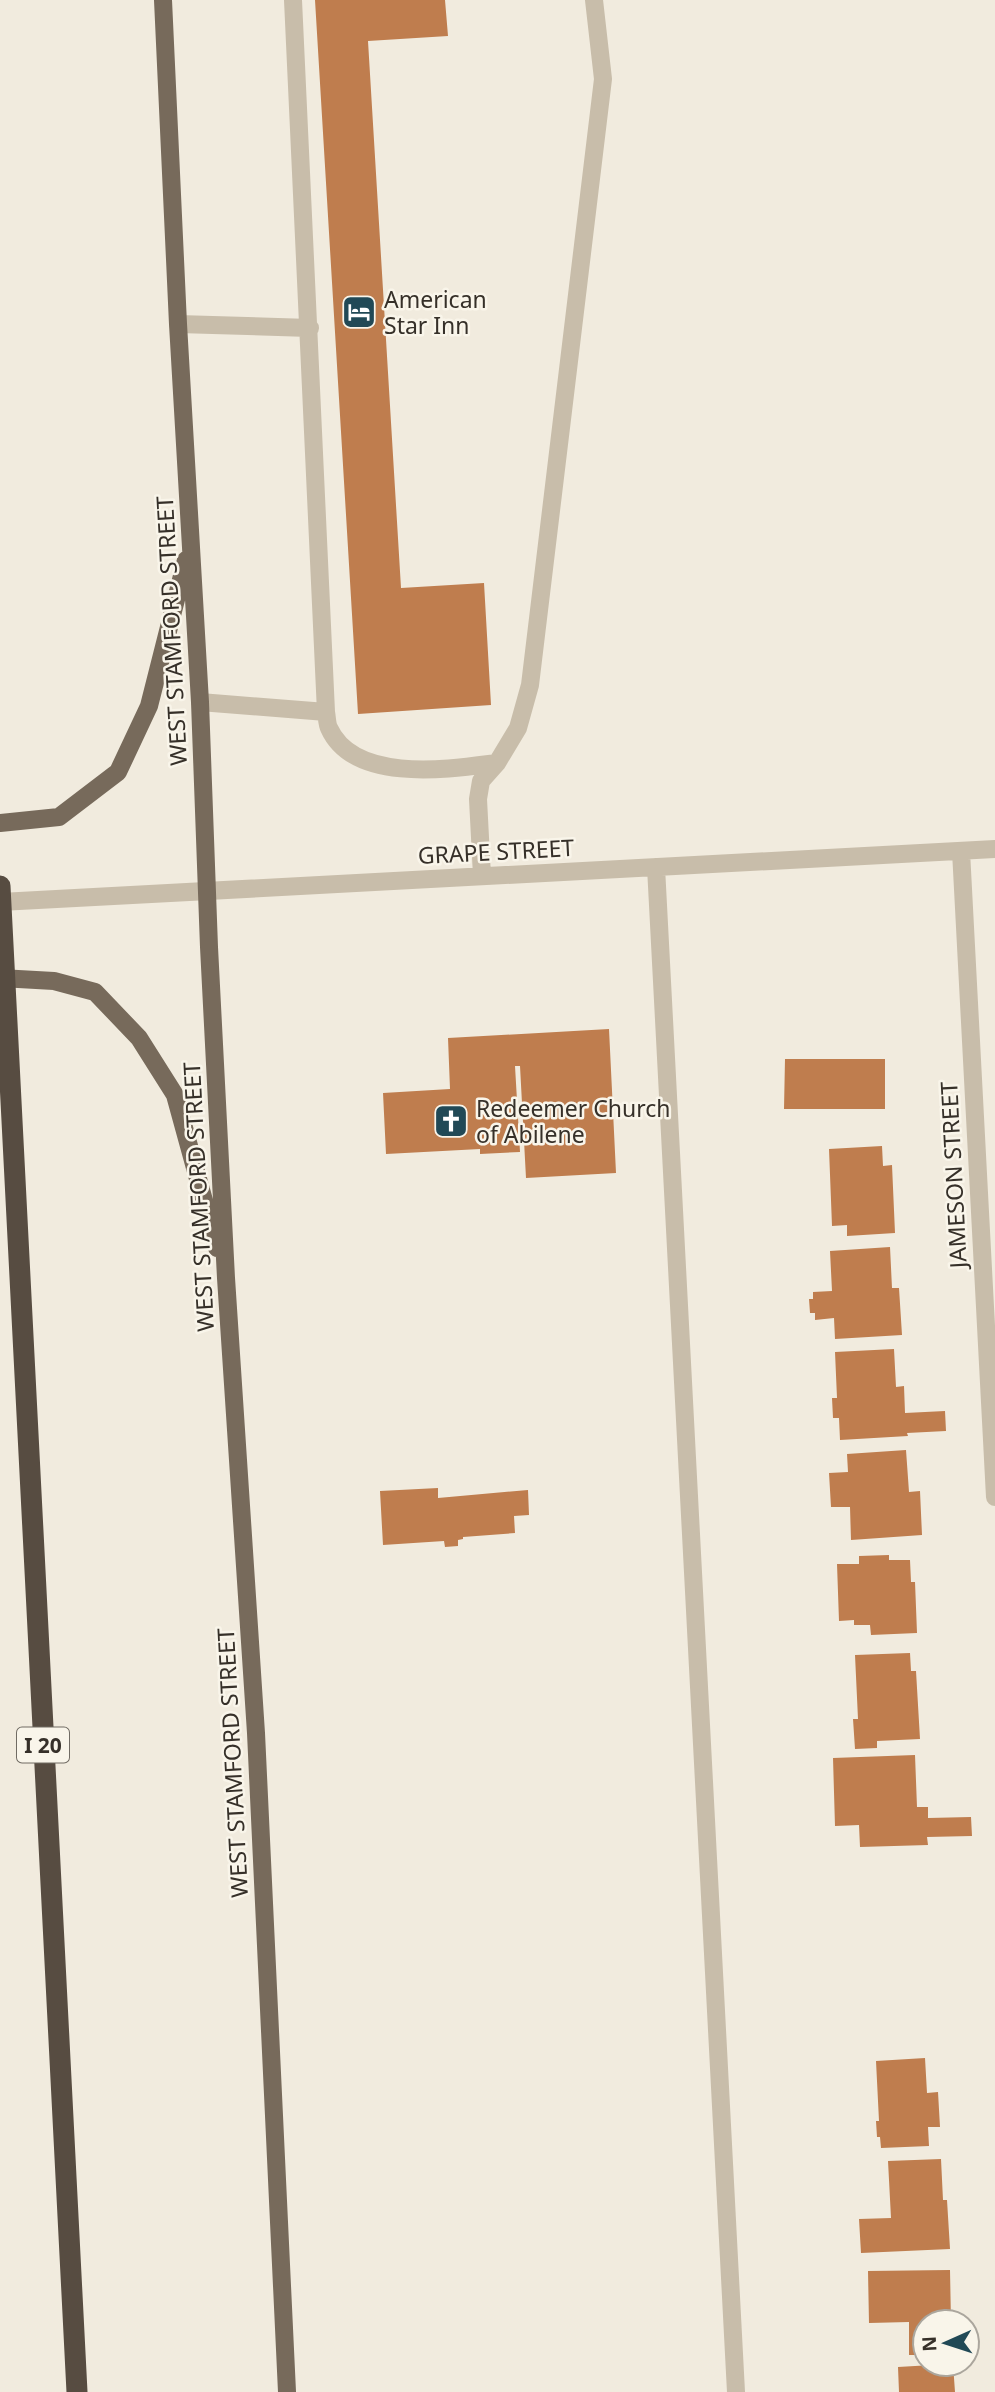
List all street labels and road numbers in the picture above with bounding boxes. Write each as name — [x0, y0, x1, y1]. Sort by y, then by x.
street label: WEST STAMFORD STREET — [148, 495, 194, 767]
street label: GRAPE STREET — [417, 831, 575, 871]
street label: WEST STAMFORD STREET — [175, 1061, 221, 1333]
street label: JAMESON STREET — [932, 1081, 974, 1271]
street label: WEST STAMFORD STREET — [209, 1627, 255, 1899]
road number: I 20 — [17, 1728, 69, 1762]

